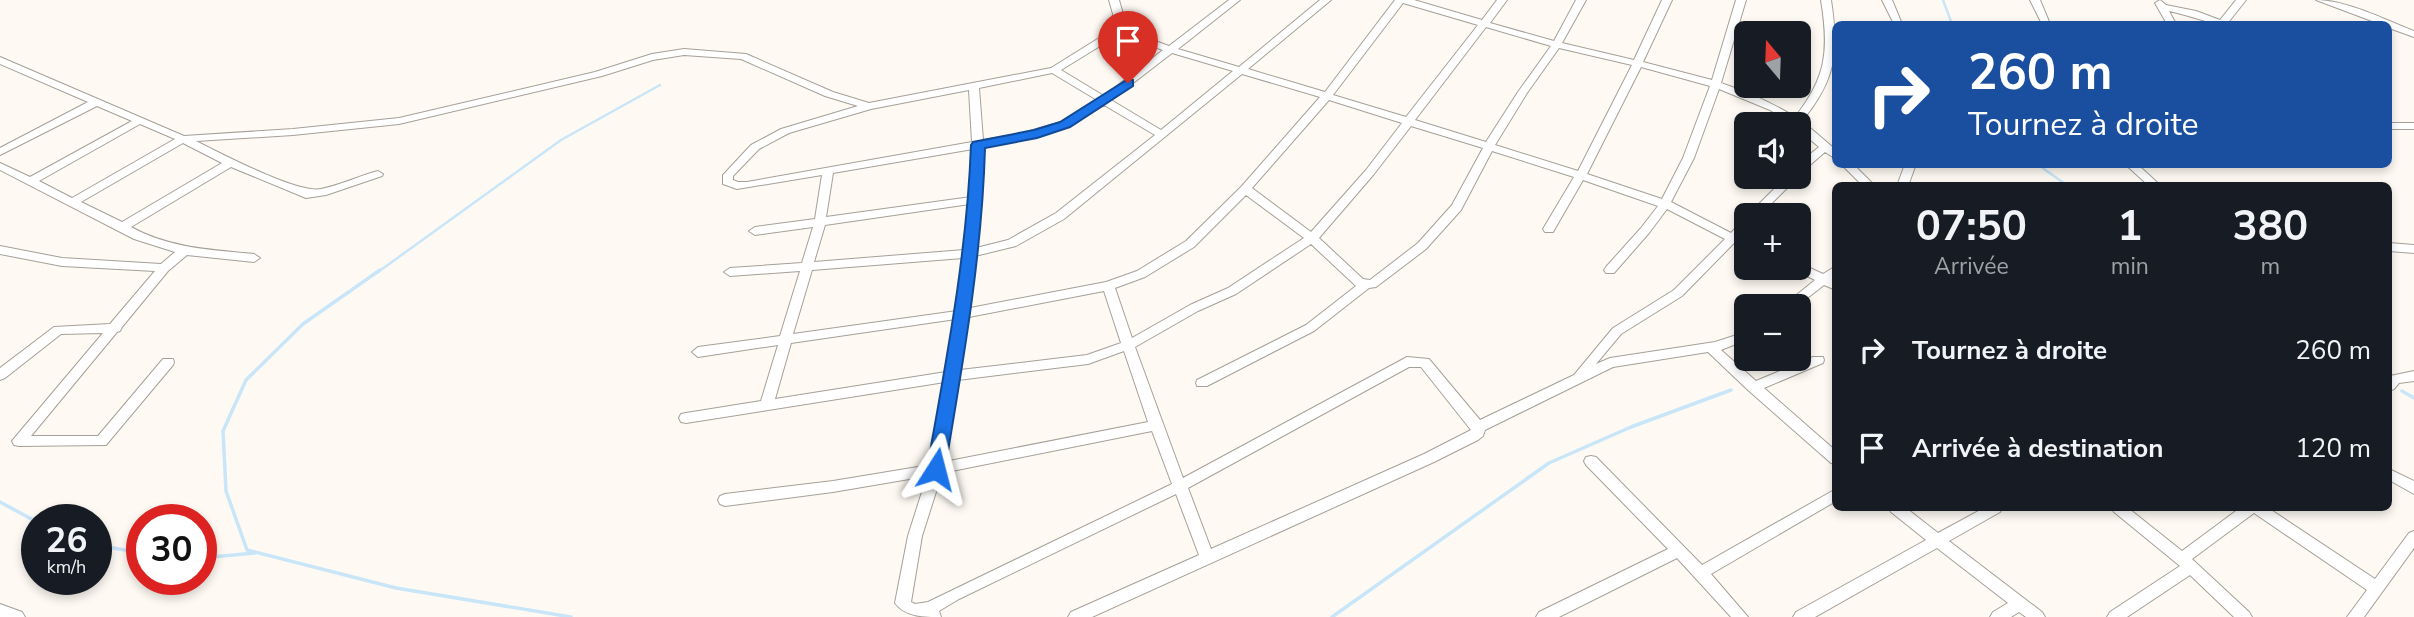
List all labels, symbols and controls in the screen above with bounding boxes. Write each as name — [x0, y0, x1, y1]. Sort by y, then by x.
pin — [1098, 11, 1158, 83]
north arrow — [1734, 21, 1811, 98]
map controls — [1734, 21, 1811, 371]
icon: arrive — [1109, 22, 1147, 60]
text: 260 m — [1968, 39, 2112, 106]
icon: right — [1853, 49, 1944, 140]
text: Tournez à droite — [1968, 103, 2199, 146]
button: sound — [1734, 112, 1811, 189]
text: 07:50 — [1916, 198, 2027, 255]
text: 1 — [2117, 198, 2142, 255]
text: 380 — [2233, 198, 2308, 255]
button: + — [1734, 203, 1811, 280]
text: Arrivée — [1934, 251, 2009, 282]
text: min — [2111, 251, 2149, 282]
text: m — [2261, 251, 2280, 282]
button: − — [1734, 294, 1811, 371]
icon: right — [1853, 331, 1891, 369]
text: Tournez à droite — [1912, 333, 2107, 368]
text: 260 m — [2295, 333, 2371, 368]
icon: arrive — [1853, 429, 1891, 467]
text: Arrivée à destination — [1912, 431, 2163, 466]
text: 120 m — [2295, 431, 2371, 466]
position arrow — [899, 432, 973, 506]
speed limit sign: 30 — [126, 504, 217, 595]
text: 26 — [45, 517, 88, 564]
text: km/h — [47, 555, 86, 579]

